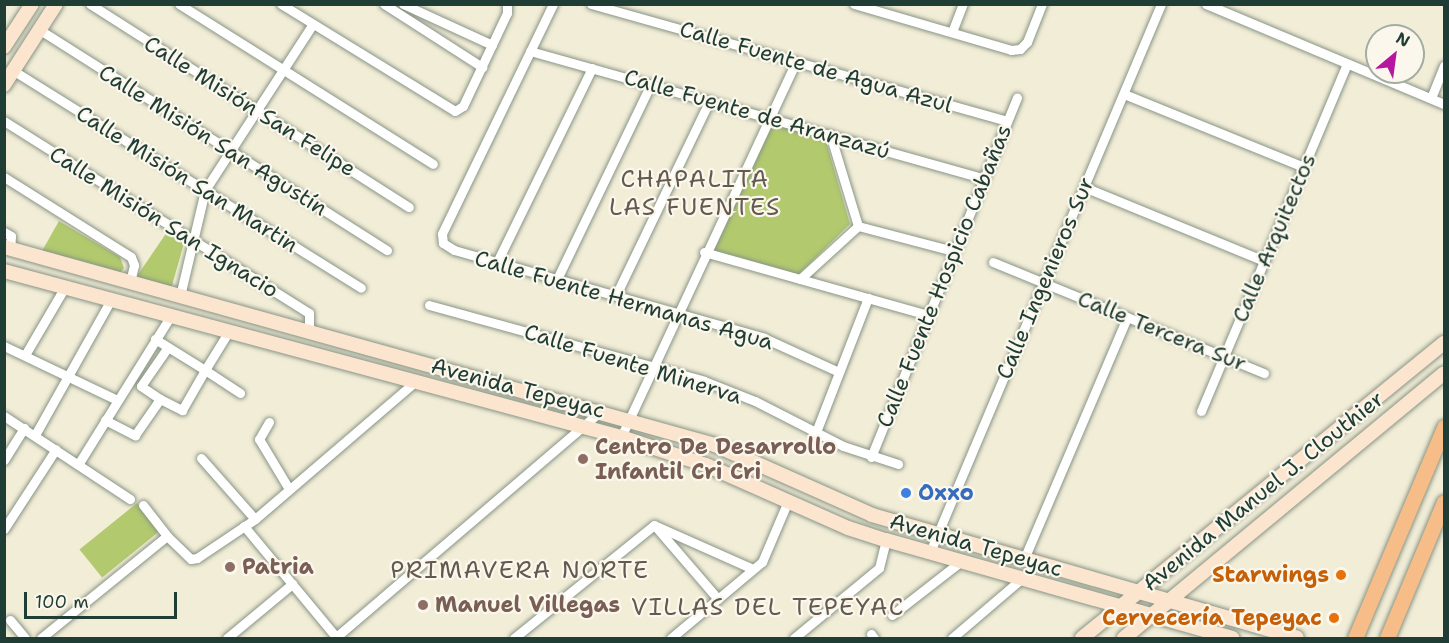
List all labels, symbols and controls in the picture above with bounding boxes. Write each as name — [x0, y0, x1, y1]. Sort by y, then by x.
street label: Calle Fuente de Agua Azul — [677, 15, 955, 119]
north arrow — [1365, 24, 1425, 84]
text: N — [1392, 27, 1414, 52]
street label: Calle Misión San Felipe — [139, 30, 361, 182]
street label: Calle Misión San Agustín — [94, 59, 332, 221]
street label: Calle Fuente de Aranzazú — [621, 63, 893, 165]
street label: Calle Misión San Martin — [71, 100, 303, 258]
street label: Calle Fuente Hospicio Cabañas — [871, 121, 1017, 431]
street label: Calle Misión San Ignacio — [45, 141, 283, 303]
street label: Calle Arquitectos — [1227, 150, 1321, 326]
district label: CHAPALITA LAS FUENTES — [609, 166, 781, 222]
street label: Calle Ingenieros Sur — [990, 173, 1100, 383]
street label: Calle Fuente Hermanas Agua — [472, 245, 776, 355]
street label: Calle Tercera Sur — [1074, 285, 1250, 377]
street label: Calle Fuente Minerva — [521, 318, 745, 410]
street label: Avenida Tepeyac — [428, 352, 608, 424]
street label: Avenida Manuel J. Clouthier — [1137, 385, 1389, 597]
place label: Centro De Desarrollo Infantil Cri Cri — [595, 433, 836, 484]
marker: Centro De Desarrollo Infantil Cri Cri — [576, 452, 590, 466]
place label: Oxxo — [918, 480, 974, 506]
marker: Oxxo — [899, 486, 913, 500]
street label: Avenida Tepeyac — [887, 508, 1065, 582]
place label: Patria — [242, 554, 314, 580]
district label: PRIMAVERA NORTE — [390, 557, 650, 585]
marker: Patria — [223, 560, 237, 574]
place label: Starwings — [1212, 562, 1329, 588]
marker: Starwings — [1334, 568, 1348, 582]
scale bar — [27, 580, 180, 618]
text: 100 m — [35, 590, 89, 614]
place label: Manuel Villegas — [435, 592, 620, 618]
district label: VILLAS DEL TEPEYAC — [631, 594, 905, 622]
marker: Manuel Villegas — [416, 598, 430, 612]
place label: Cervecería Tepeyac — [1102, 605, 1322, 631]
marker: Cervecería Tepeyac — [1327, 611, 1341, 625]

